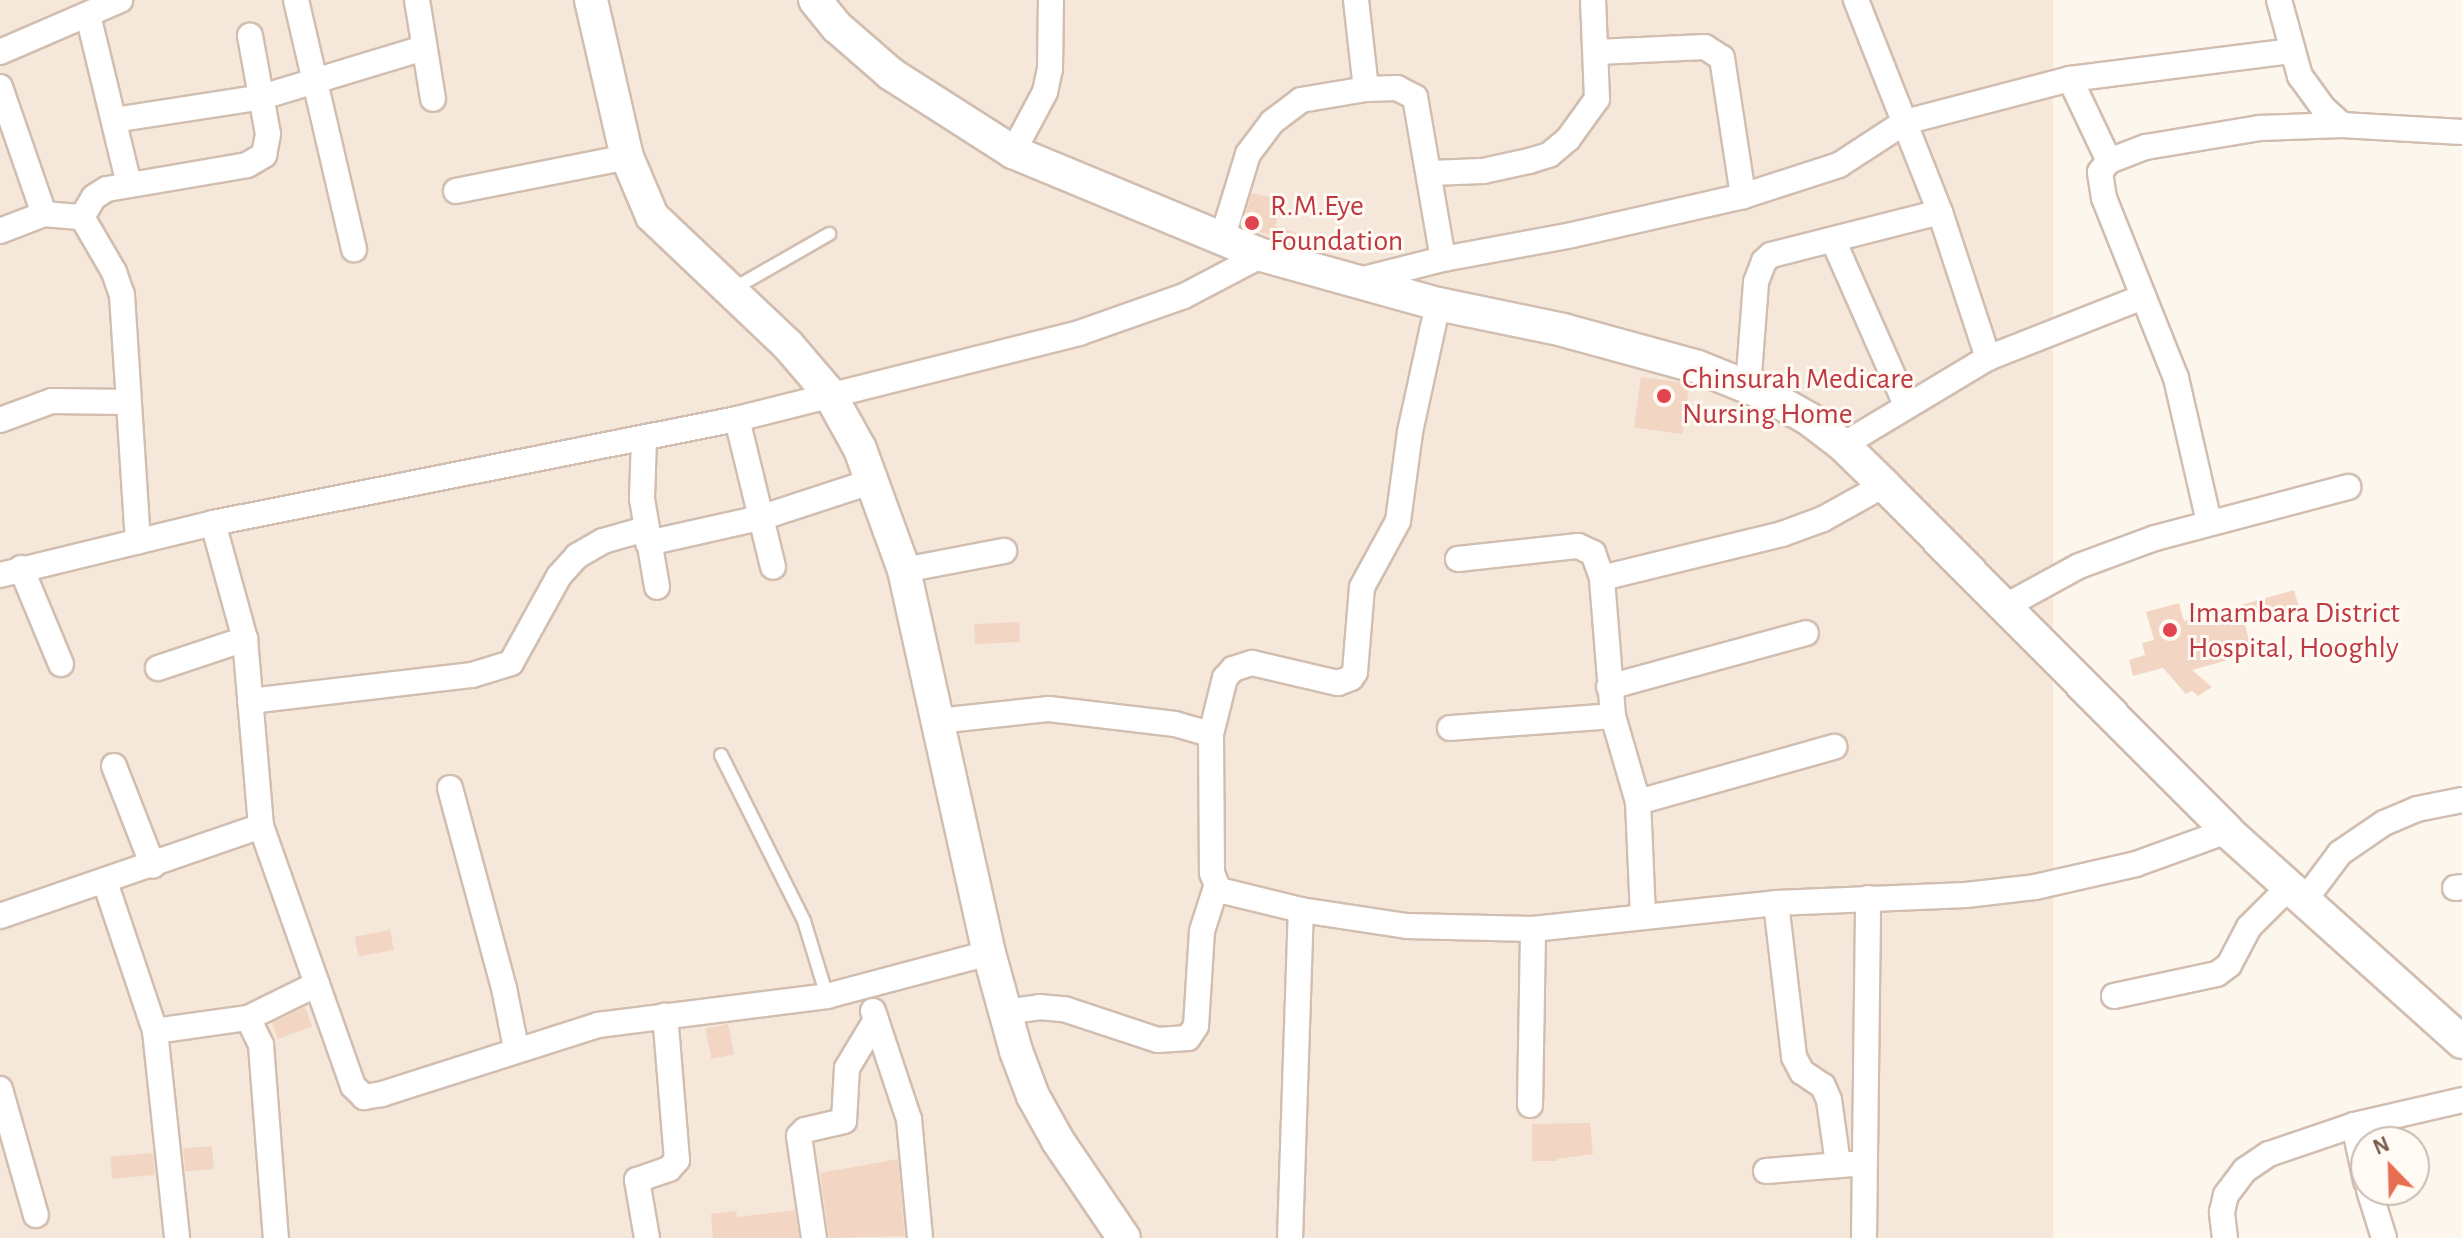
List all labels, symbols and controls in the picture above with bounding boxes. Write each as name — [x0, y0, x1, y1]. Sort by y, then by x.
place label: R.M.Eye Foundation — [1270, 188, 1403, 258]
marker: R.M.Eye Foundation — [1241, 212, 1263, 234]
place label: Chinsurah Medicare Nursing Home — [1682, 361, 1914, 432]
marker: Chinsurah Medicare Nursing Home — [1653, 385, 1675, 407]
place label: Imambara District Hospital, Hooghly — [2188, 595, 2400, 666]
marker: Imambara District Hospital, Hooghly — [2159, 619, 2181, 641]
north arrow — [2350, 1126, 2430, 1206]
text: N — [2370, 1133, 2393, 1159]

